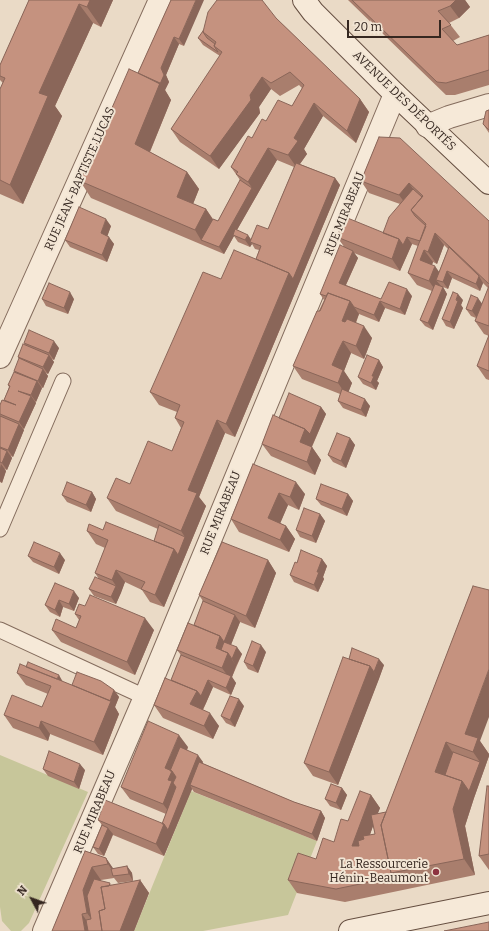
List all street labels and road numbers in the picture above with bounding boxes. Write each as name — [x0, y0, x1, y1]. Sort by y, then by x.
street label: AVENUE DES DÉPORTÉS — [349, 48, 459, 154]
street label: RUE JEAN-BAPTISTE LUCAS — [42, 105, 118, 253]
street label: RUE MIRABEAU — [322, 170, 368, 258]
street label: RUE MIRABEAU — [198, 469, 244, 557]
street label: RUE MIRABEAU — [71, 768, 119, 856]

